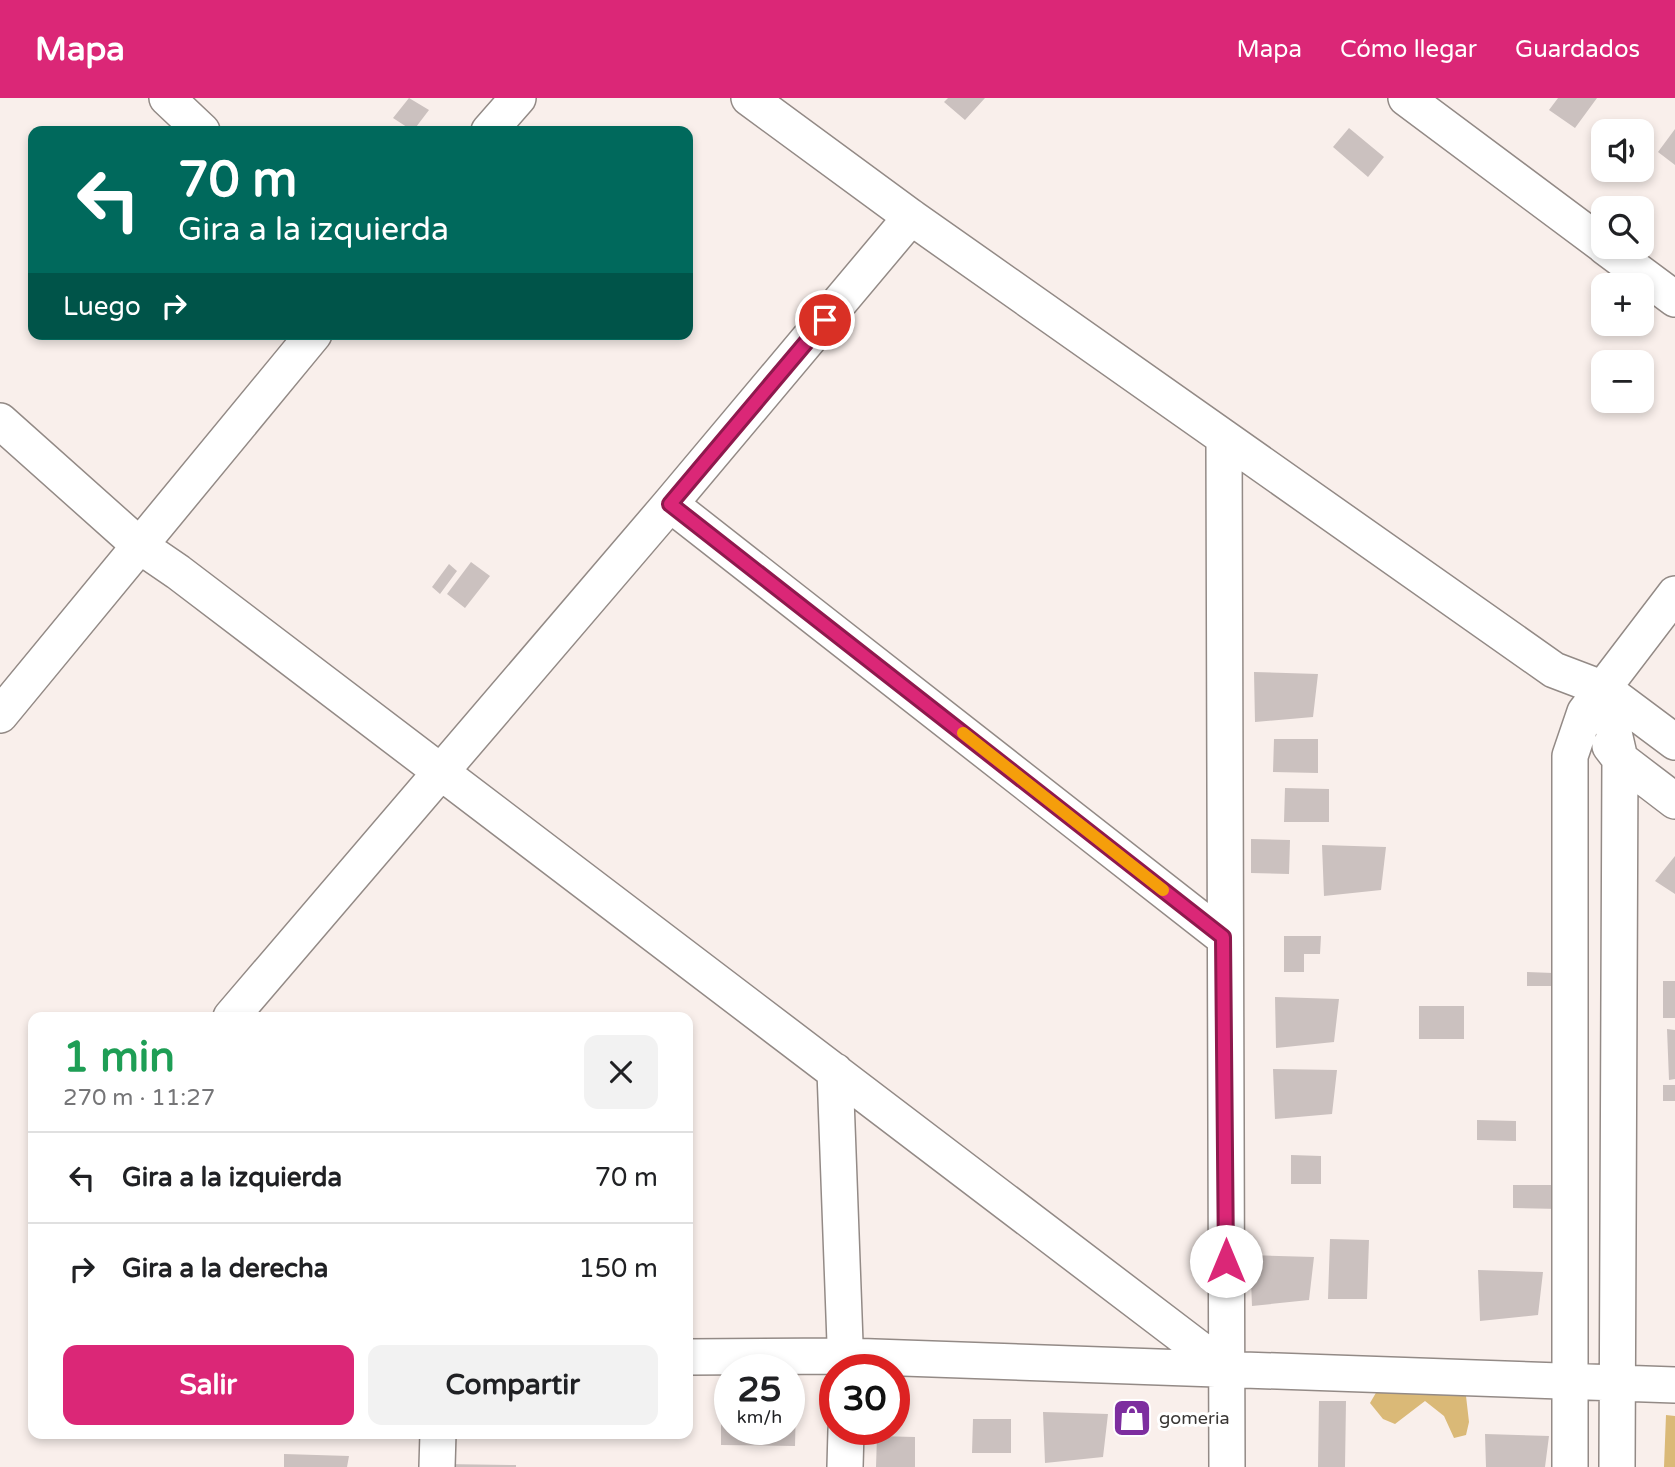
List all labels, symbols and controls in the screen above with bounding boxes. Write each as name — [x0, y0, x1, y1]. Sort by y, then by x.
text: Mapa — [35, 30, 125, 69]
text: Mapa — [1237, 35, 1302, 64]
text: Cómo llegar — [1340, 35, 1477, 64]
text: Guardados — [1515, 35, 1640, 64]
map controls — [1591, 119, 1654, 413]
button: sound — [1591, 119, 1654, 182]
text: 70 m — [178, 151, 297, 210]
icon: left — [63, 154, 154, 245]
button: search — [1591, 196, 1654, 259]
text: Gira a la izquierda — [178, 211, 449, 249]
button: + — [1591, 273, 1654, 336]
icon: right — [155, 287, 193, 325]
pin — [795, 290, 855, 350]
text: Luego — [63, 291, 141, 322]
icon: arrive — [806, 301, 844, 339]
button: − — [1591, 350, 1654, 413]
text: 1 min — [63, 1032, 175, 1083]
button: close — [584, 1035, 658, 1109]
text: 270 m · 11:27 — [63, 1084, 215, 1112]
icon: left — [63, 1159, 101, 1197]
text: Gira a la izquierda — [122, 1162, 342, 1193]
text: 70 m — [595, 1162, 658, 1193]
position arrow — [1189, 1224, 1263, 1298]
icon: right — [63, 1250, 101, 1288]
text: Gira a la derecha — [122, 1253, 328, 1284]
text: 150 m — [578, 1253, 658, 1284]
button: Salir — [63, 1345, 354, 1425]
button: Compartir — [368, 1345, 658, 1425]
speed limit sign: 30 — [819, 1354, 910, 1445]
text: 25 — [738, 1369, 781, 1411]
shop icon: gomeria — [1111, 1397, 1153, 1439]
text: km/h — [737, 1406, 782, 1428]
place label: gomeria — [1159, 1407, 1230, 1429]

